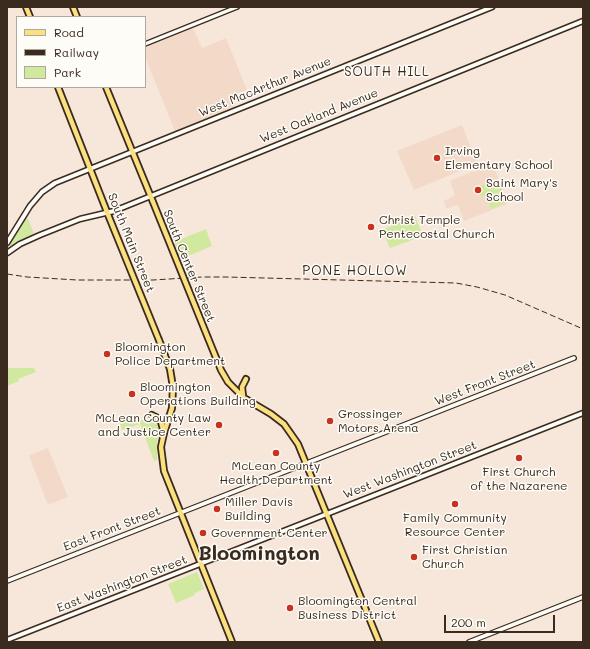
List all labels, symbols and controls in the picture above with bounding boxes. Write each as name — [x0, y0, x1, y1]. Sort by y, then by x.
legend — [16, 16, 146, 88]
text: Road — [54, 24, 84, 40]
text: Railway — [54, 44, 99, 60]
street label: West MacArthur Avenue — [197, 54, 333, 120]
text: Park — [54, 64, 81, 80]
district label: SOUTH HILL — [344, 64, 430, 80]
street label: West Oakland Avenue — [258, 86, 380, 146]
place label: Irving Elementary School — [445, 144, 553, 172]
marker: Irving Elementary School — [432, 153, 442, 163]
place label: Saint Mary's School — [486, 176, 557, 204]
marker: Saint Mary's School — [473, 185, 483, 195]
street label: South Main Street — [105, 191, 157, 295]
street label: South Center Street — [160, 208, 218, 324]
place label: Christ Temple Pentecostal Church — [379, 213, 494, 241]
marker: Christ Temple Pentecostal Church — [366, 222, 376, 232]
district label: PONE HOLLOW — [302, 263, 408, 279]
place label: Bloomington Police Department — [115, 340, 225, 368]
marker: Bloomington Police Department — [102, 349, 112, 359]
street label: West Front Street — [433, 357, 537, 409]
place label: Bloomington Operations Building — [140, 380, 256, 408]
marker: Bloomington Operations Building — [127, 389, 137, 399]
place label: Grossinger Motors Arena — [338, 407, 419, 435]
place label: McLean County Law and Justice Center — [95, 411, 211, 439]
marker: Grossinger Motors Arena — [325, 416, 335, 426]
marker: McLean County Law and Justice Center — [214, 420, 224, 430]
street label: West Washington Street — [341, 438, 479, 502]
marker: McLean County Health Department — [271, 448, 281, 458]
marker: First Church of the Nazarene — [514, 453, 524, 463]
place label: McLean County Health Department — [219, 459, 333, 487]
place label: First Church of the Nazarene — [471, 465, 567, 493]
place label: Miller Davis Building — [225, 495, 293, 523]
marker: Family Community Resource Center — [450, 499, 460, 509]
street label: East Front Street — [61, 504, 163, 554]
marker: Miller Davis Building — [212, 504, 222, 514]
place label: Family Community Resource Center — [403, 511, 507, 539]
place label: Government Center — [211, 526, 328, 540]
marker: Government Center — [198, 528, 208, 538]
district label: Bloomington — [198, 542, 320, 566]
place label: First Christian Church — [422, 543, 507, 571]
marker: First Christian Church — [409, 552, 419, 562]
street label: East Washington Street — [55, 553, 189, 615]
place label: Bloomington Central Business District — [298, 594, 417, 622]
marker: Bloomington Central Business District — [285, 603, 295, 613]
scale bar — [446, 607, 557, 633]
text: 200 m — [451, 614, 486, 630]

